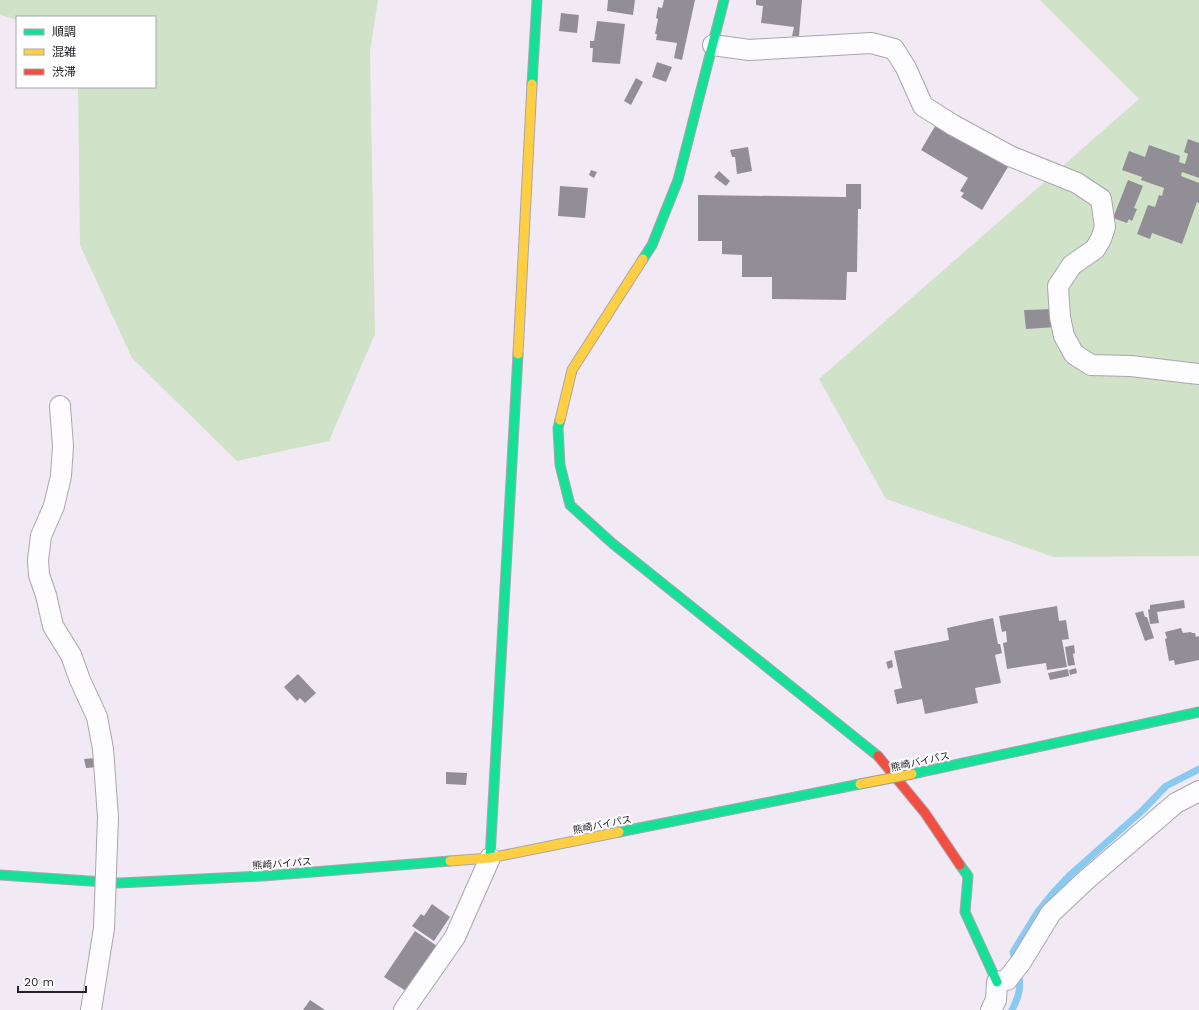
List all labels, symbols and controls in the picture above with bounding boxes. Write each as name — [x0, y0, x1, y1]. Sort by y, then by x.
legend — [16, 16, 156, 88]
text: 順調 — [52, 25, 76, 39]
text: 混雑 — [52, 45, 76, 59]
text: 渋滞 — [52, 65, 76, 79]
street label: 熊崎バイパス — [890, 750, 951, 773]
street label: 熊崎バイパス — [572, 813, 633, 836]
street label: 熊崎バイパス — [252, 856, 312, 871]
scale bar — [18, 968, 86, 994]
text: 20 m — [24, 975, 54, 989]

